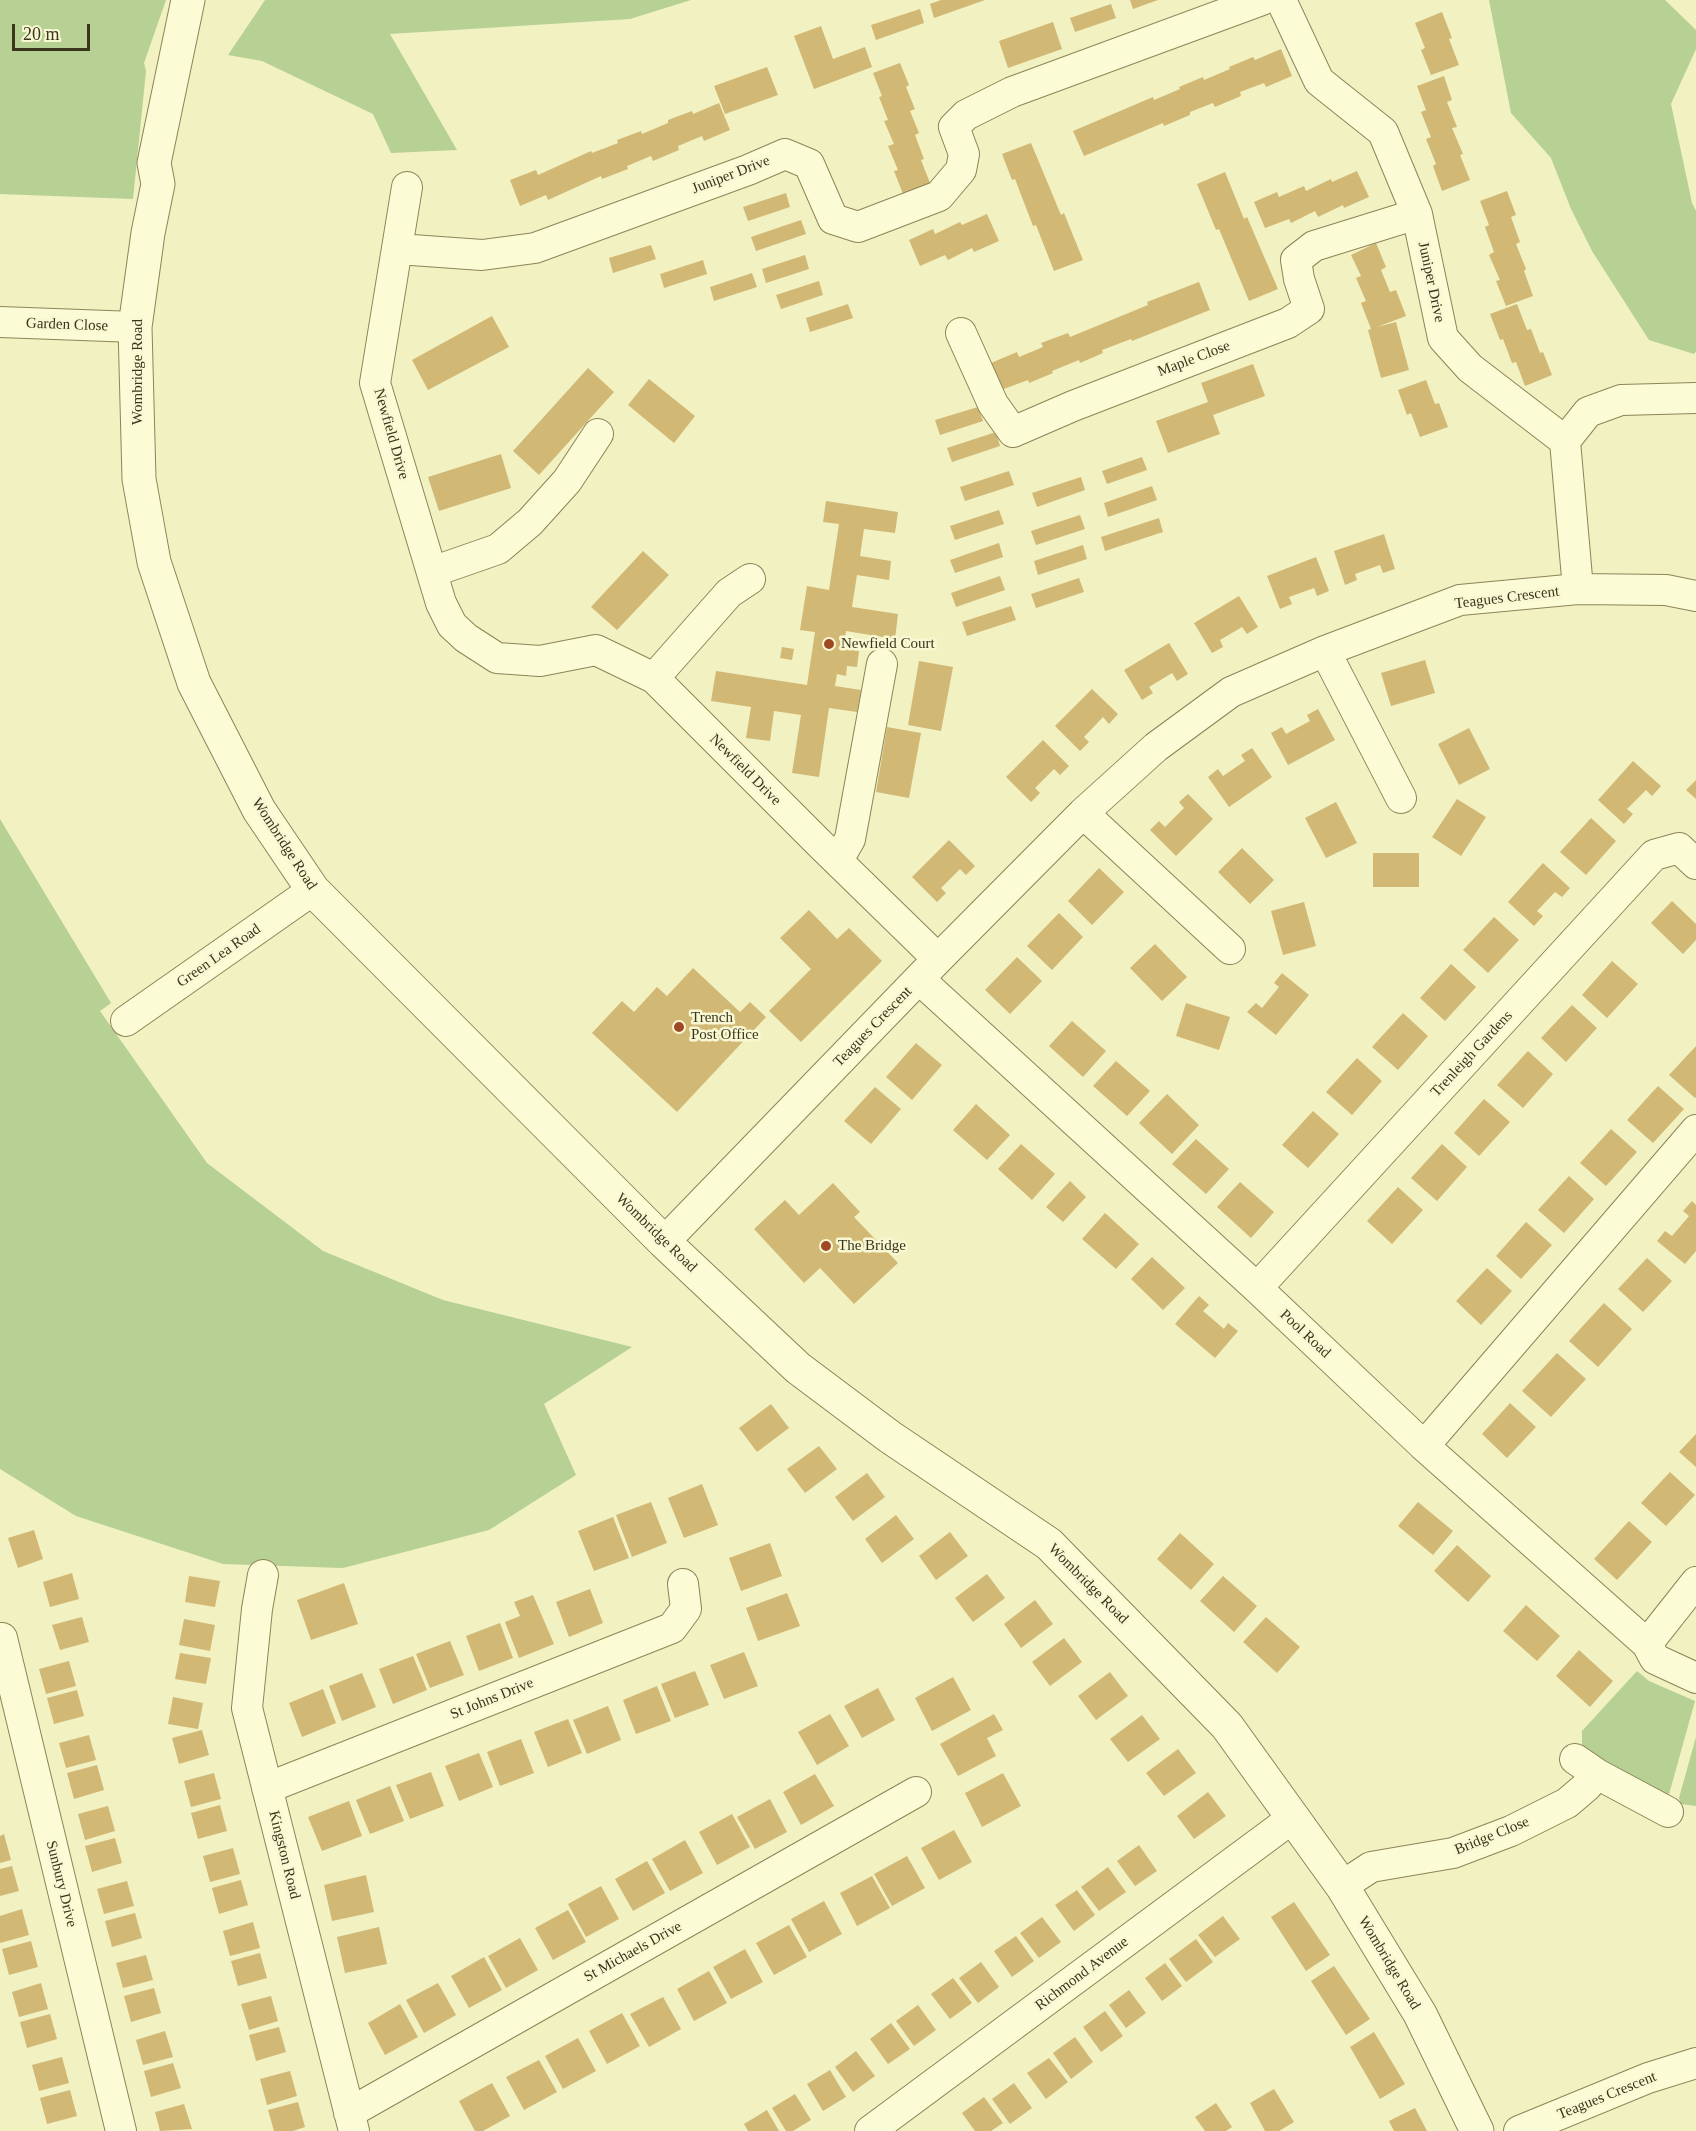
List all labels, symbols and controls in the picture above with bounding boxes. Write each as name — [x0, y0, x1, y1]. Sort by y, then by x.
scale bar — [15, 12, 93, 50]
text: 20 m — [23, 24, 60, 44]
street label: Juniper Drive — [689, 152, 773, 198]
street label: Juniper Drive — [1414, 240, 1448, 324]
street label: Garden Close — [26, 315, 108, 335]
street label: Wombridge Road — [129, 319, 147, 425]
street label: Maple Close — [1155, 337, 1233, 381]
street label: Newfield Drive — [369, 386, 413, 482]
street label: Teagues Crescent — [1454, 583, 1560, 613]
place label: Newfield Court — [841, 635, 935, 653]
marker: Newfield Court — [822, 637, 836, 651]
street label: Newfield Drive — [706, 731, 784, 809]
street label: Wombridge Road — [248, 795, 320, 893]
street label: Green Lea Road — [174, 920, 264, 992]
street label: Teagues Crescent — [830, 983, 916, 1071]
street label: Trenleigh Gardens — [1427, 1007, 1517, 1101]
place label: Trench Post Office — [691, 1009, 759, 1044]
marker: Trench Post Office — [672, 1020, 686, 1034]
street label: Wombridge Road — [612, 1190, 700, 1276]
place label: The Bridge — [838, 1237, 906, 1255]
marker: The Bridge — [819, 1239, 833, 1253]
street label: Pool Road — [1276, 1306, 1334, 1362]
street label: Wombridge Road — [1044, 1540, 1132, 1628]
street label: St Johns Drive — [448, 1674, 536, 1724]
street label: Kingston Road — [264, 1809, 304, 1901]
street label: Bridge Close — [1452, 1813, 1532, 1859]
street label: Sunbury Drive — [42, 1839, 80, 1929]
street label: Wombridge Road — [1354, 1913, 1424, 2013]
street label: St Michaels Drive — [581, 1918, 685, 1986]
street label: Richmond Avenue — [1032, 1933, 1132, 2015]
street label: Teagues Crescent — [1555, 2068, 1659, 2124]

